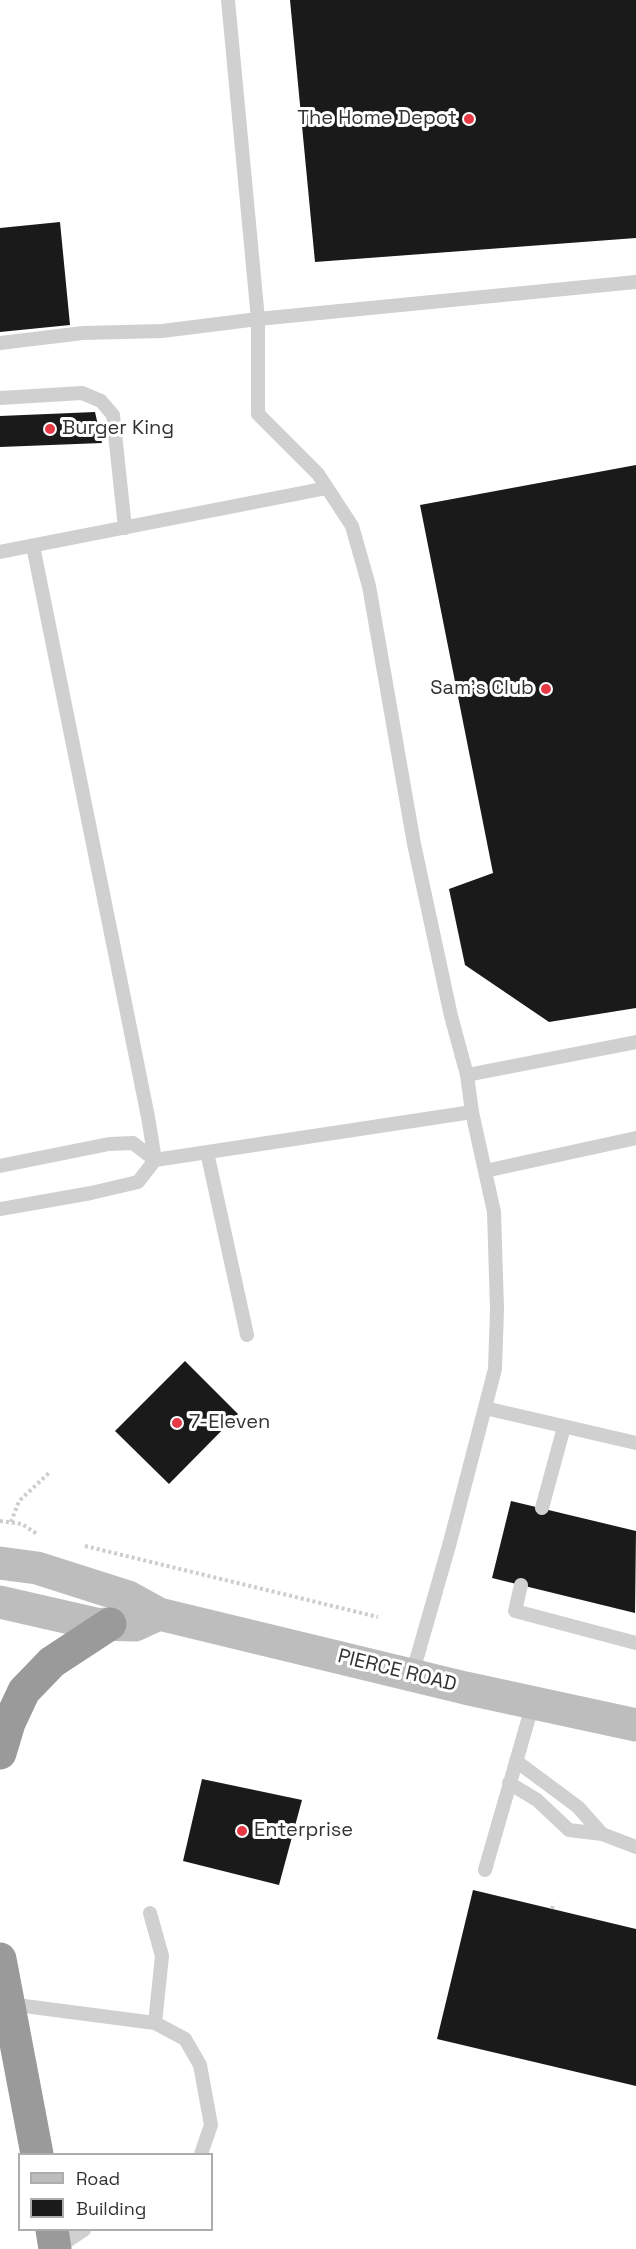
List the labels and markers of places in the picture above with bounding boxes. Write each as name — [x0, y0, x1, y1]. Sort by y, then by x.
place label: The Home Depot — [297, 107, 457, 131]
marker: The Home Depot — [462, 112, 476, 126]
place label: Burger King — [62, 417, 174, 441]
marker: Burger King — [43, 422, 57, 436]
place label: Sam's Club — [430, 677, 534, 701]
marker: Sam's Club — [539, 682, 553, 696]
place label: 7-Eleven — [189, 1411, 270, 1435]
marker: 7-Eleven — [170, 1416, 184, 1430]
place label: Enterprise — [254, 1819, 353, 1843]
marker: Enterprise — [235, 1824, 249, 1838]

